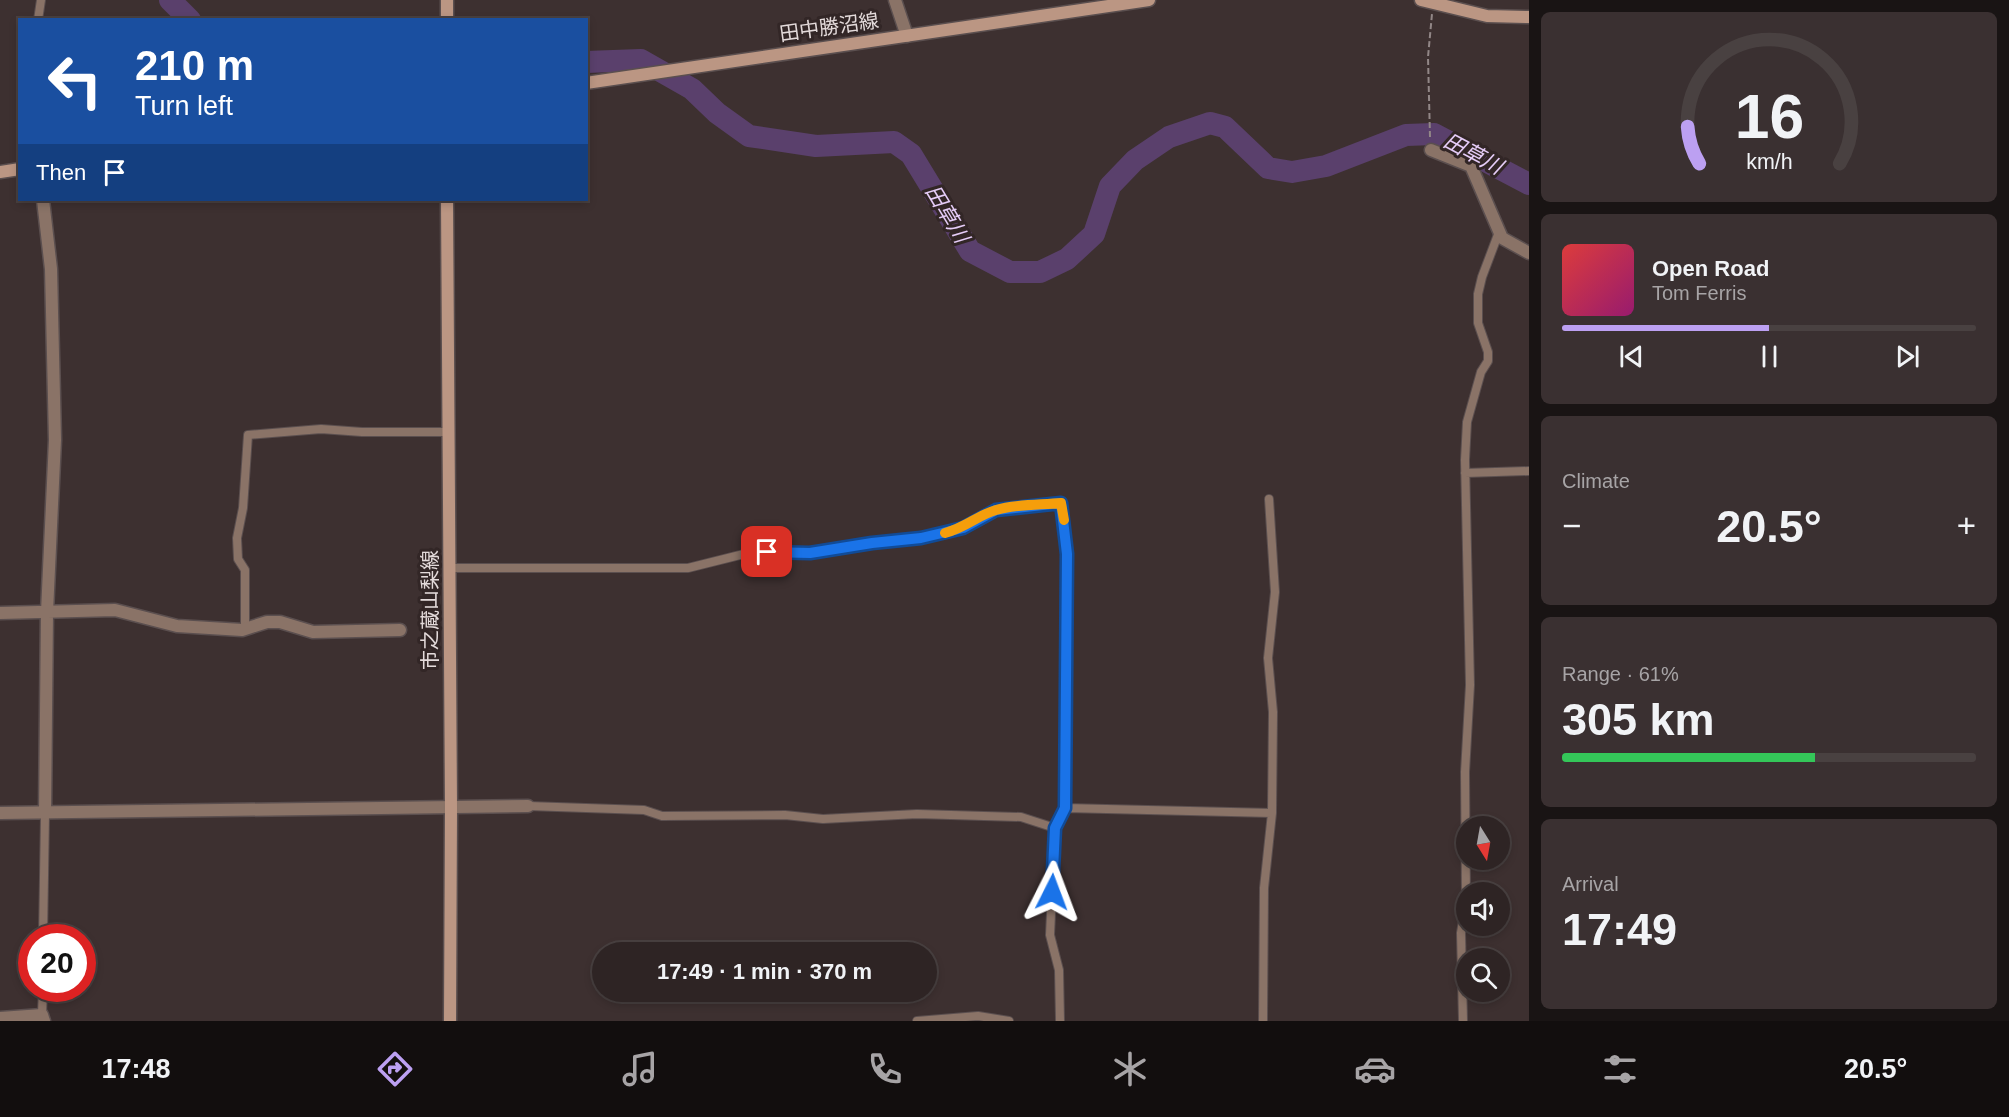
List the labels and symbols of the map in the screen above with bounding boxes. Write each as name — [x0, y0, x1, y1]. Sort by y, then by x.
street label: 田中勝沼線 — [778, 9, 880, 45]
water label: 田草川 — [1440, 129, 1508, 179]
water label: 田草川 — [921, 181, 975, 248]
pin — [741, 526, 792, 577]
street label: 市之蔵山梨線 — [419, 550, 441, 670]
north arrow — [1456, 816, 1510, 870]
position arrow — [1020, 860, 1084, 924]
speed limit sign: 20 — [18, 924, 96, 1002]

